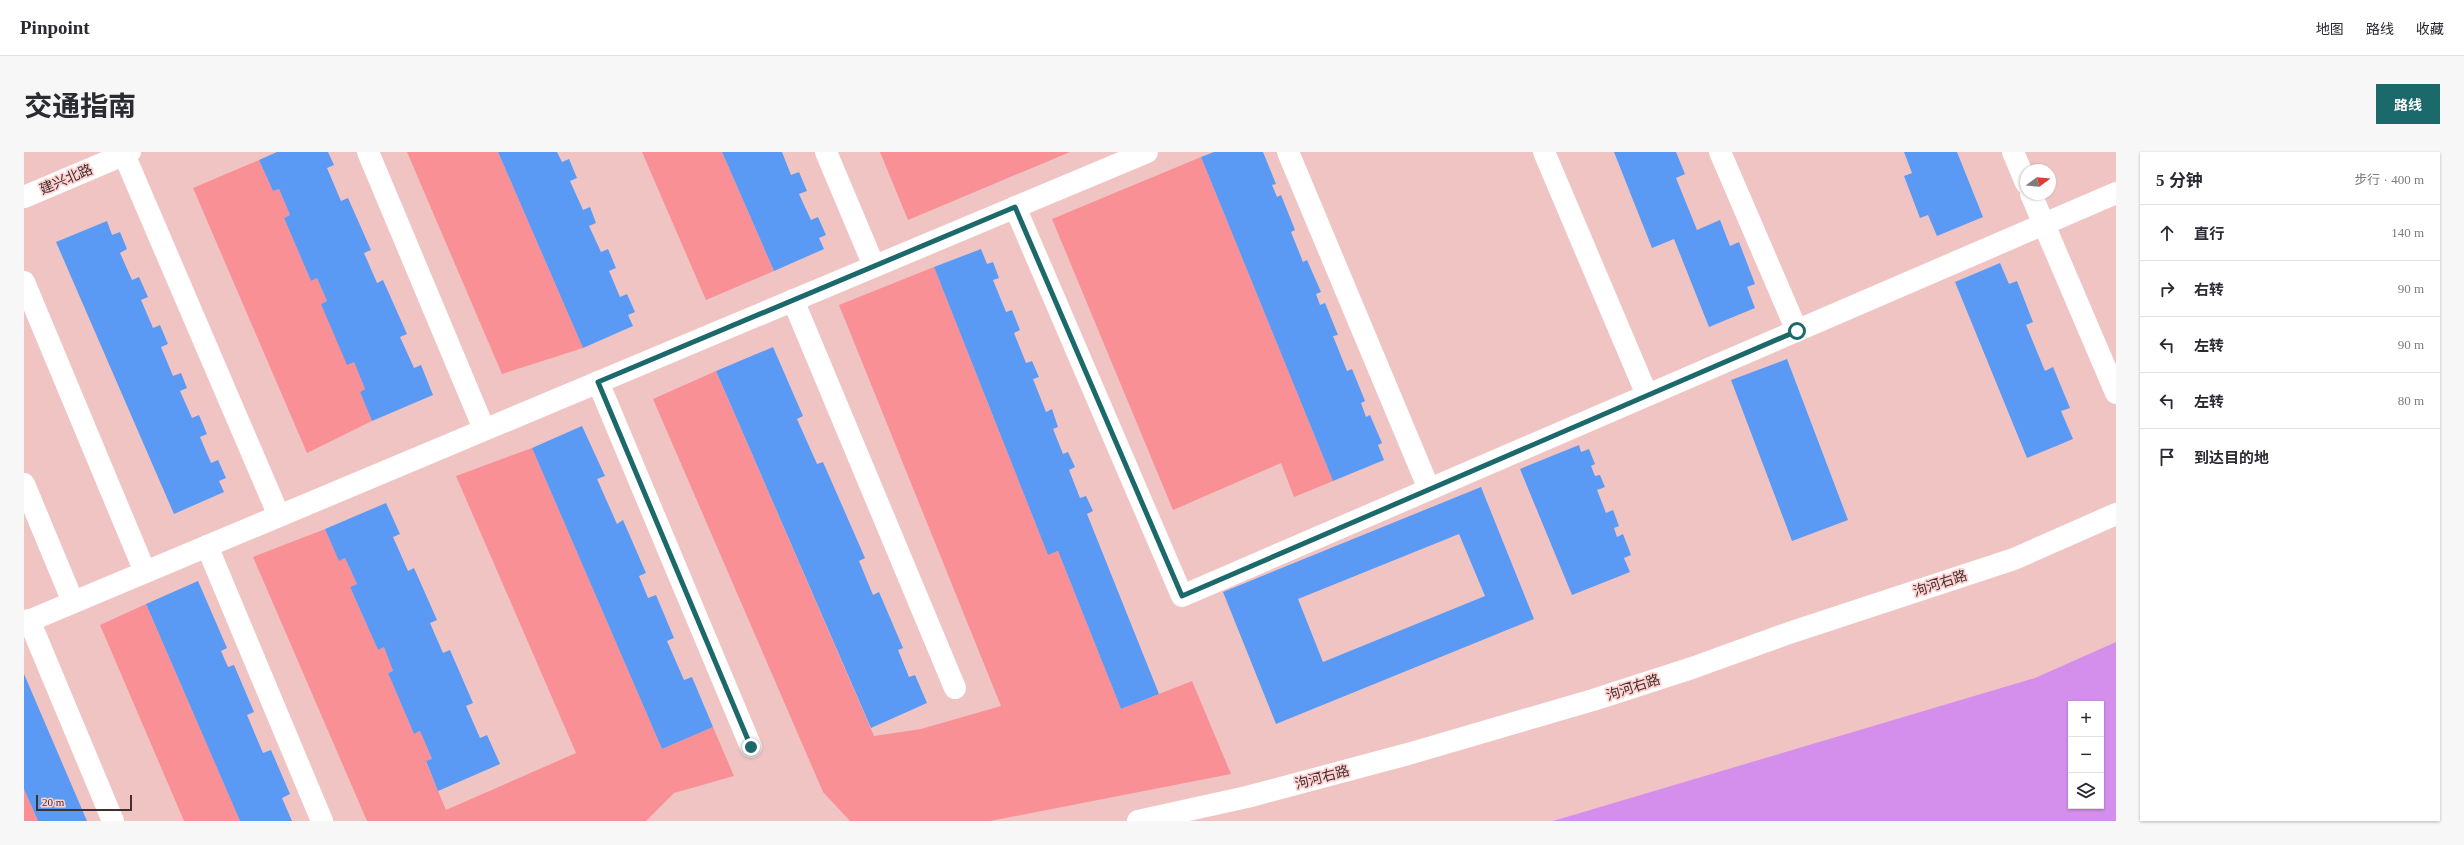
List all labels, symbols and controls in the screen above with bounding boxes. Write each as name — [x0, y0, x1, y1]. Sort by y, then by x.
text: Pinpoint — [20, 17, 90, 38]
text: 地图 — [2316, 22, 2344, 37]
text: 路线 — [2366, 22, 2394, 37]
text: 收藏 — [2416, 22, 2444, 37]
button: 路线 — [2376, 84, 2440, 124]
text: 交通指南 — [24, 91, 136, 122]
street label: 建兴北路 — [37, 161, 95, 197]
north arrow — [2020, 164, 2056, 200]
text: 5 分钟 — [2156, 171, 2203, 190]
text: 步行 · 400 m — [2354, 172, 2424, 187]
icon: ahead — [2156, 222, 2178, 244]
text: 140 m — [2391, 225, 2424, 240]
text: 直行 — [2194, 226, 2224, 242]
icon: right — [2156, 278, 2178, 300]
text: 90 m — [2398, 281, 2424, 296]
text: 右转 — [2194, 282, 2224, 298]
route start — [1788, 322, 1806, 340]
icon: left — [2156, 334, 2178, 356]
text: 90 m — [2398, 337, 2424, 352]
text: 左转 — [2194, 338, 2224, 354]
icon: left — [2156, 390, 2178, 412]
text: 80 m — [2398, 393, 2424, 408]
text: 左转 — [2194, 394, 2224, 410]
icon: arrive — [2156, 446, 2178, 468]
text: 到达目的地 — [2194, 450, 2269, 466]
street label: 泃河右路 — [1911, 568, 1969, 599]
street label: 泃河右路 — [1604, 672, 1662, 703]
map controls — [2068, 701, 2104, 809]
button: + — [2068, 701, 2104, 737]
button: − — [2068, 737, 2104, 773]
route end — [742, 738, 760, 756]
street label: 泃河右路 — [1293, 763, 1351, 792]
button: layers — [2068, 773, 2104, 809]
scale bar — [36, 793, 132, 812]
text: 20 m — [42, 796, 64, 808]

